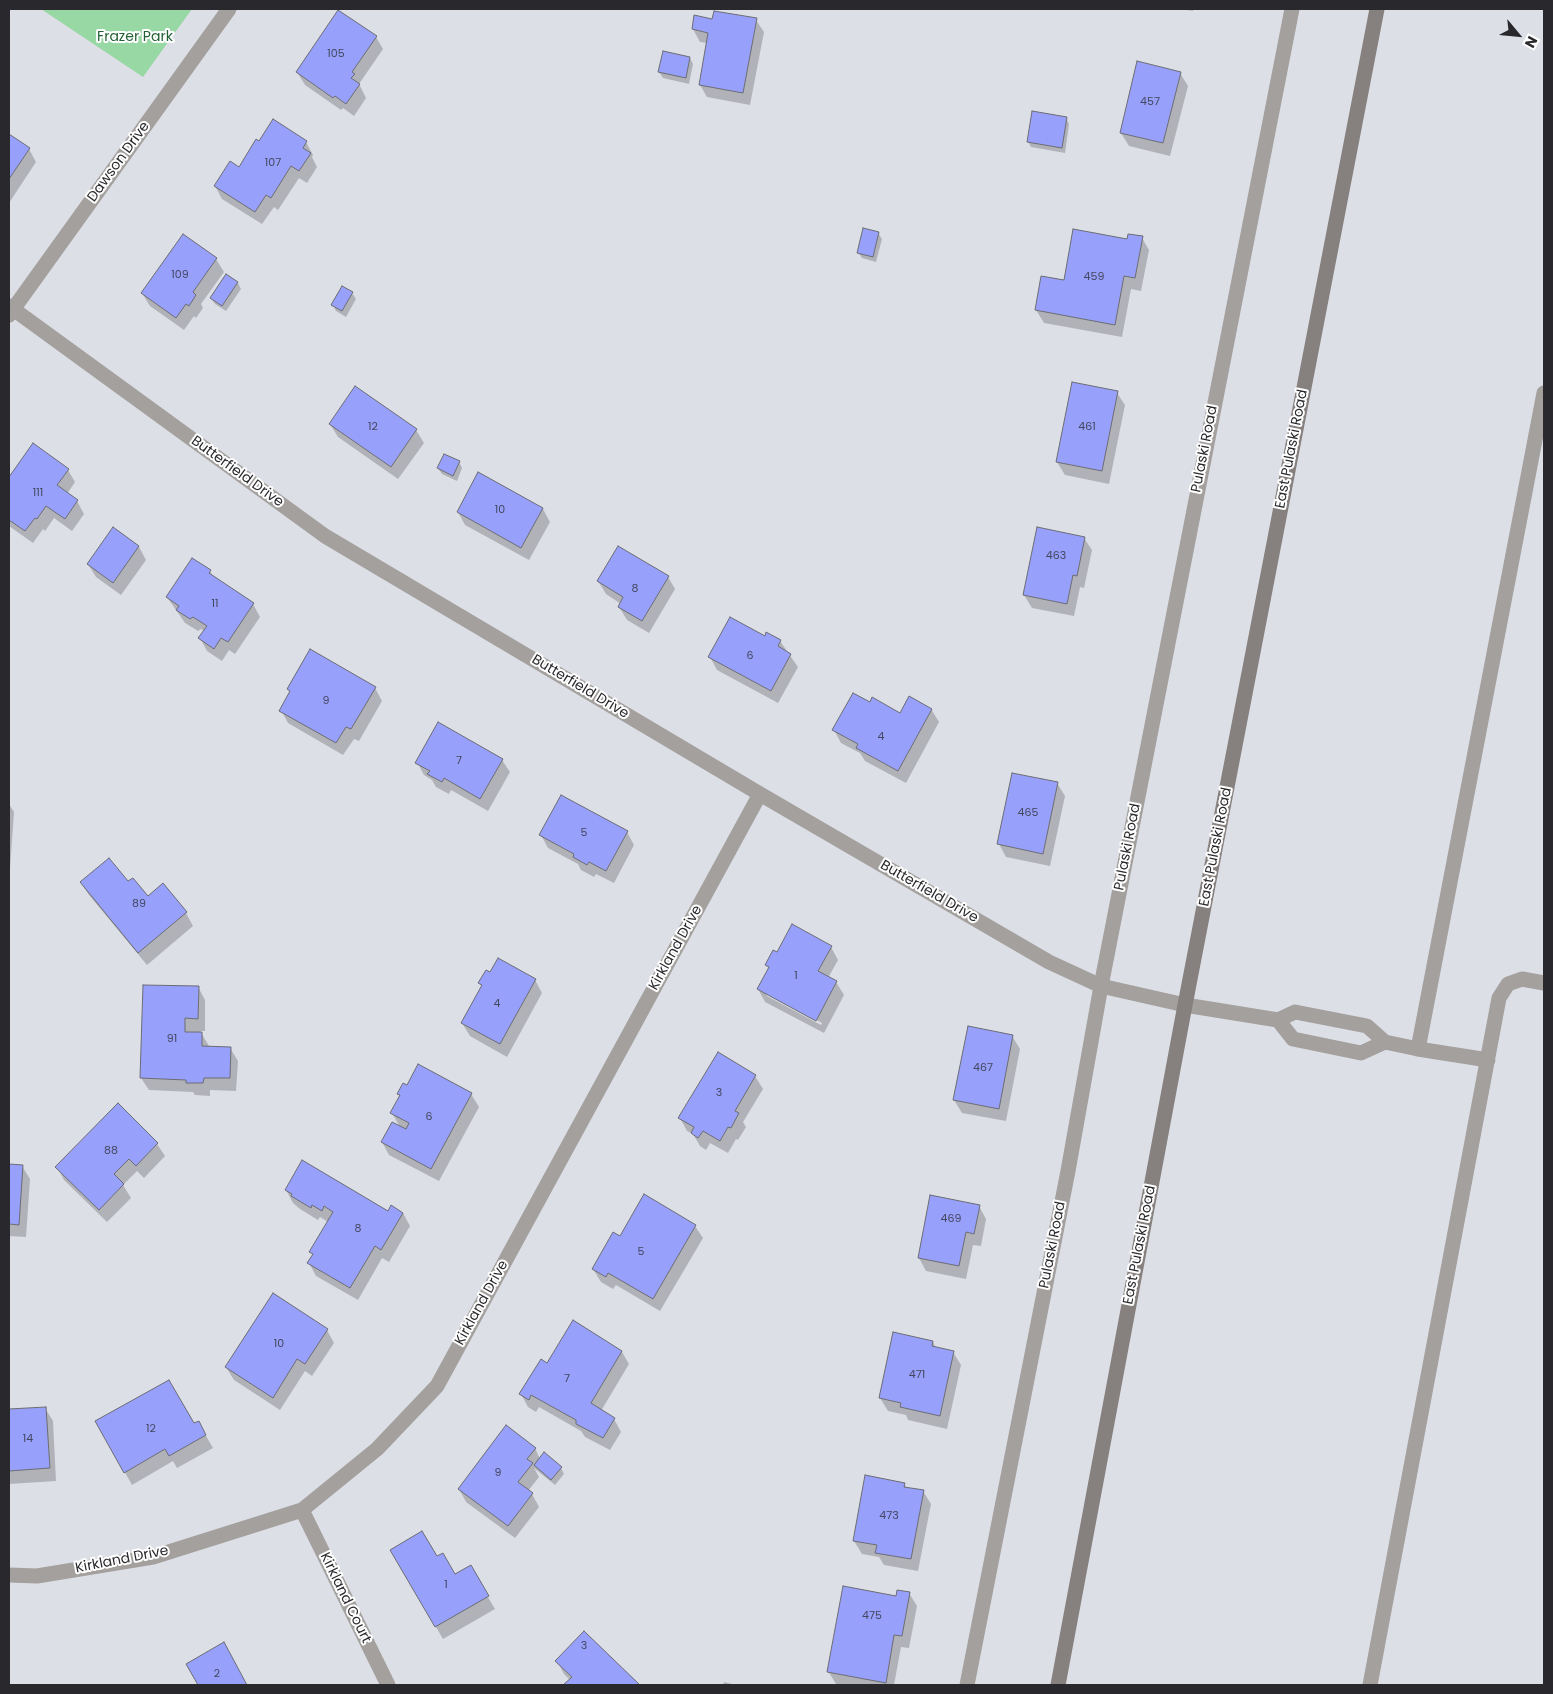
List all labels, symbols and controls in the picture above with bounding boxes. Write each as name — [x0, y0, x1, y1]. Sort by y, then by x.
north arrow — [1493, 10, 1543, 60]
park label: Frazer Park — [97, 29, 173, 45]
text: N — [1520, 33, 1543, 51]
house number: 105 — [327, 47, 345, 61]
house number: 457 — [1140, 95, 1160, 109]
street label: Dawson Drive — [84, 119, 154, 205]
house number: 107 — [265, 156, 281, 170]
house number: 109 — [171, 268, 189, 282]
house number: 459 — [1084, 270, 1104, 284]
street label: East Pulaski Road — [1272, 388, 1312, 510]
street label: Pulaski Road — [1188, 404, 1222, 494]
house number: 12 — [368, 420, 378, 434]
house number: 461 — [1078, 420, 1096, 434]
street label: Butterfield Drive — [188, 433, 286, 511]
house number: 111 — [33, 486, 43, 500]
house number: 10 — [495, 503, 505, 517]
house number: 463 — [1046, 549, 1066, 563]
house number: 8 — [632, 582, 638, 596]
house number: 11 — [211, 597, 219, 611]
house number: 6 — [747, 649, 753, 663]
street label: Butterfield Drive — [528, 651, 632, 723]
house number: 9 — [323, 694, 329, 708]
house number: 4 — [878, 730, 884, 744]
house number: 7 — [456, 754, 462, 768]
street label: East Pulaski Road — [1196, 786, 1236, 908]
street label: Pulaski Road — [1111, 802, 1145, 892]
house number: 465 — [1018, 806, 1038, 820]
house number: 5 — [581, 826, 587, 840]
street label: Butterfield Drive — [877, 857, 981, 927]
house number: 89 — [132, 897, 146, 911]
street label: Kirkland Drive — [646, 903, 706, 993]
house number: 1 — [794, 969, 798, 983]
house number: 4 — [494, 997, 500, 1011]
house number: 91 — [167, 1032, 177, 1046]
house number: 467 — [973, 1061, 993, 1075]
house number: 3 — [716, 1086, 722, 1100]
house number: 6 — [426, 1110, 432, 1124]
house number: 88 — [104, 1144, 118, 1158]
street label: East Pulaski Road — [1120, 1184, 1160, 1306]
street label: Pulaski Road — [1036, 1200, 1070, 1290]
house number: 469 — [941, 1212, 961, 1226]
house number: 8 — [355, 1222, 361, 1236]
house number: 5 — [638, 1245, 644, 1259]
street label: Kirkland Drive — [452, 1258, 512, 1348]
house number: 10 — [274, 1337, 284, 1351]
house number: 471 — [909, 1368, 925, 1382]
house number: 7 — [564, 1372, 570, 1386]
house number: 12 — [146, 1422, 156, 1436]
house number: 14 — [23, 1432, 33, 1446]
house number: 9 — [495, 1466, 501, 1480]
house number: 473 — [879, 1509, 899, 1523]
street label: Kirkland Drive — [74, 1543, 170, 1577]
street label: Kirkland Court — [316, 1550, 374, 1646]
house number: 1 — [444, 1578, 448, 1592]
house number: 475 — [862, 1609, 882, 1623]
house number: 3 — [581, 1639, 587, 1653]
house number: 2 — [214, 1667, 220, 1681]

